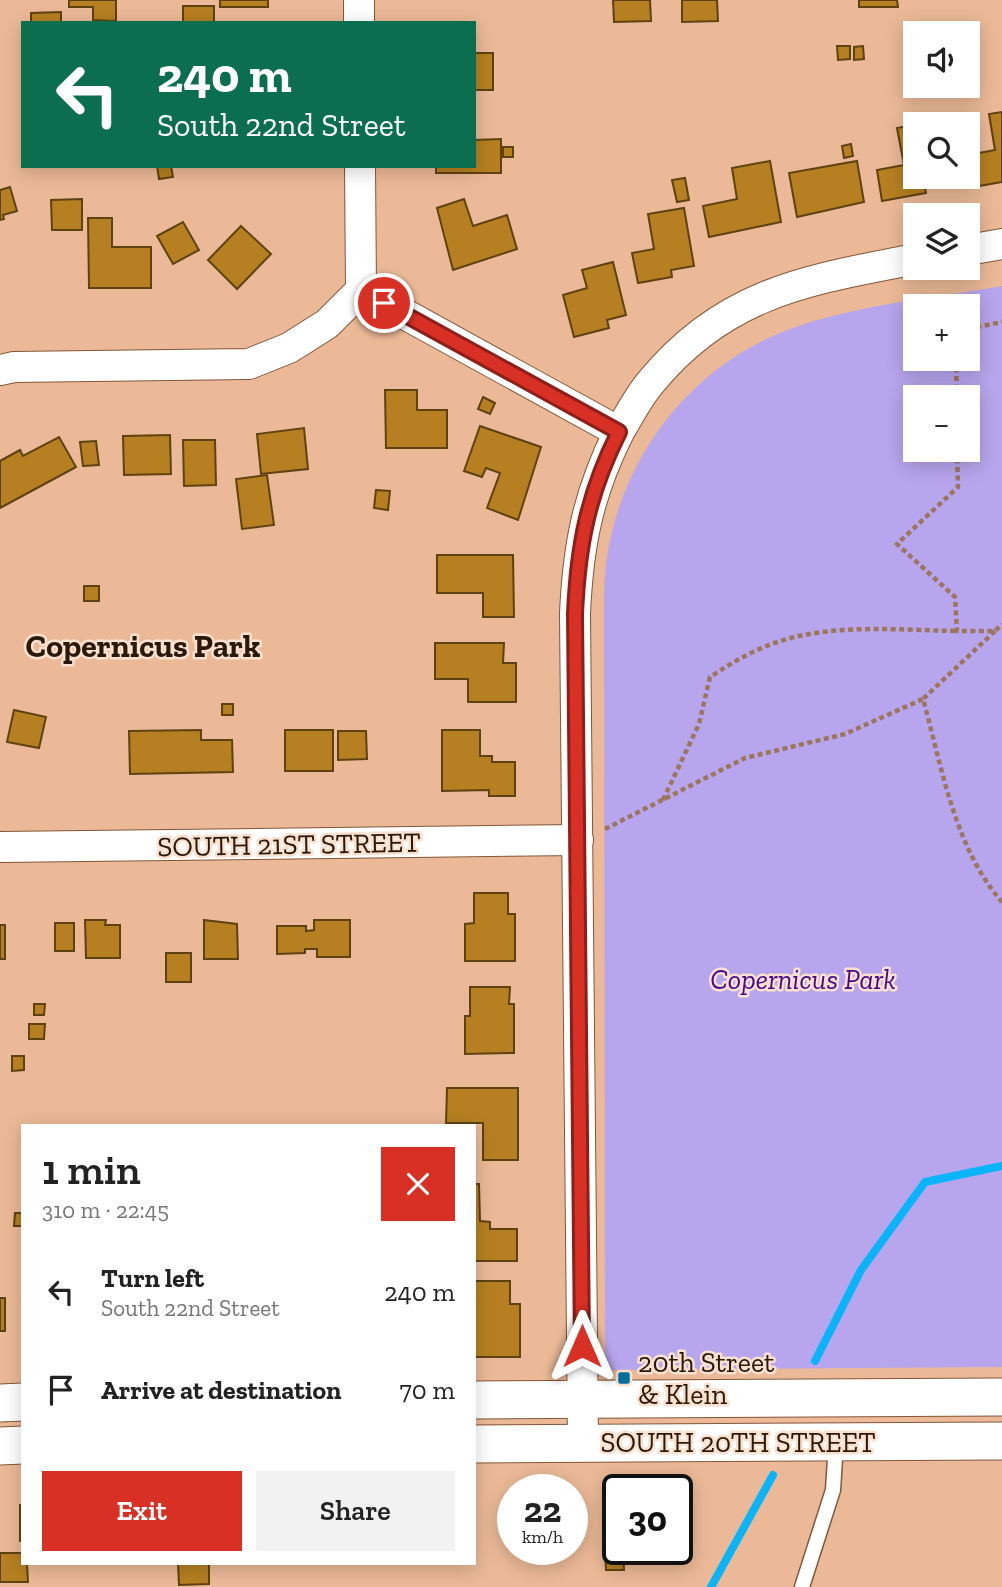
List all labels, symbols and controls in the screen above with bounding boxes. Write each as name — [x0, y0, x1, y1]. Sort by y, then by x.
map controls — [903, 21, 980, 462]
button: sound — [903, 21, 980, 98]
text: 240 m — [157, 46, 292, 105]
icon: left — [42, 49, 133, 140]
text: South 22nd Street — [157, 106, 406, 144]
button: search — [903, 112, 980, 189]
button: layers — [903, 203, 980, 280]
pin — [354, 273, 414, 333]
icon: arrive — [365, 284, 403, 322]
button: + — [903, 294, 980, 371]
button: − — [903, 385, 980, 462]
district label: Copernicus Park — [26, 627, 261, 665]
street label: SOUTH 21ST STREET — [157, 826, 421, 863]
park label: Copernicus Park — [710, 963, 896, 996]
text: 1 min — [42, 1144, 141, 1195]
button: close — [381, 1147, 455, 1221]
text: 310 m · 22:45 — [42, 1196, 169, 1224]
text: Turn left — [101, 1262, 204, 1294]
icon: left — [42, 1273, 80, 1311]
text: 240 m — [384, 1276, 455, 1308]
text: South 22nd Street — [101, 1294, 280, 1322]
position arrow — [545, 1309, 619, 1383]
place label: 20th Street & Klein — [638, 1346, 775, 1411]
marker: 20th Street & Klein — [616, 1370, 632, 1386]
icon: arrive — [42, 1371, 80, 1409]
text: Arrive at destination — [101, 1374, 341, 1406]
text: 70 m — [399, 1374, 455, 1406]
street label: SOUTH 20TH STREET — [601, 1426, 876, 1459]
button: Exit — [42, 1471, 242, 1551]
button: Share — [256, 1471, 455, 1551]
speed limit sign: 30 — [602, 1474, 693, 1565]
text: 22 — [524, 1489, 561, 1531]
text: km/h — [522, 1526, 563, 1548]

